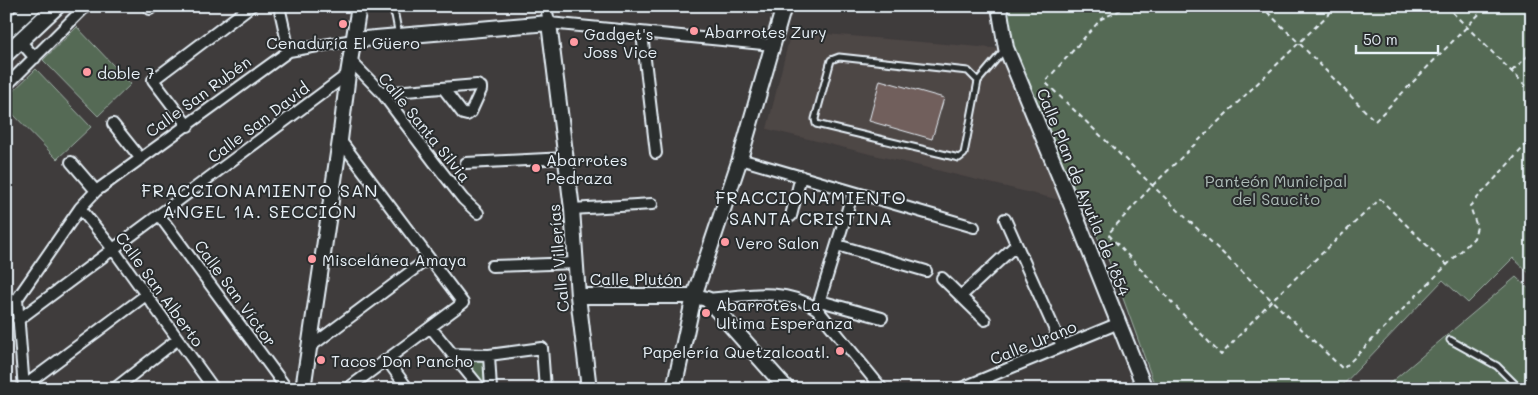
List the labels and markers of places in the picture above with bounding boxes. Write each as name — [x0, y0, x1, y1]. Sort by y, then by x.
marker: Cenaduría El Güero — [337, 18, 349, 30]
place label: Abarrotes Zury — [704, 21, 827, 42]
place label: Gadget's Joss Vice — [584, 23, 657, 62]
marker: Abarrotes Zury — [688, 25, 700, 37]
place label: Cenaduría El Güero — [266, 32, 420, 53]
marker: Gadget's Joss Vice — [568, 36, 580, 48]
place label: doble 7 — [97, 62, 155, 83]
marker: doble 7 — [81, 66, 93, 78]
place label: Abarrotes Pedraza — [546, 149, 628, 188]
marker: Abarrotes Pedraza — [530, 162, 542, 174]
place label: Vero Salon — [735, 232, 819, 253]
marker: Vero Salon — [719, 236, 731, 248]
place label: Miscelánea Amaya — [322, 249, 467, 270]
marker: Miscelánea Amaya — [306, 253, 318, 265]
place label: Abarrotes La Ultima Esperanza — [716, 294, 853, 333]
marker: Abarrotes La Ultima Esperanza — [700, 307, 712, 319]
place label: Papelería Quetzalcoatl. — [643, 341, 830, 362]
marker: Papelería Quetzalcoatl. — [834, 345, 846, 357]
place label: Tacos Don Pancho — [331, 350, 473, 371]
marker: Tacos Don Pancho — [315, 354, 327, 366]

